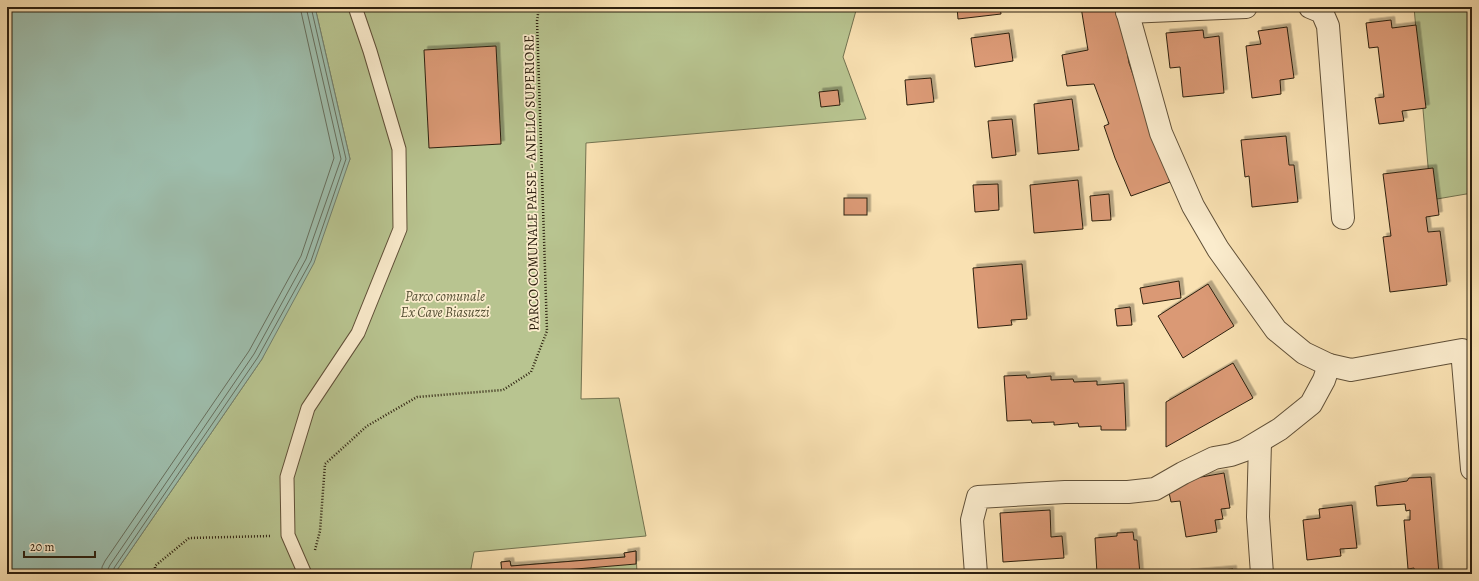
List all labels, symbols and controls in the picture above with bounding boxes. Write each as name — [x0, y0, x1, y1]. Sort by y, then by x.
street label: PARCO COMUNALE PAESE - ANELLO SUPERIORE — [519, 35, 544, 331]
park label: Parco comunale Ex Cave Biasuzzi — [401, 287, 490, 322]
scale bar — [24, 533, 95, 559]
text: 20 m — [30, 539, 54, 555]

